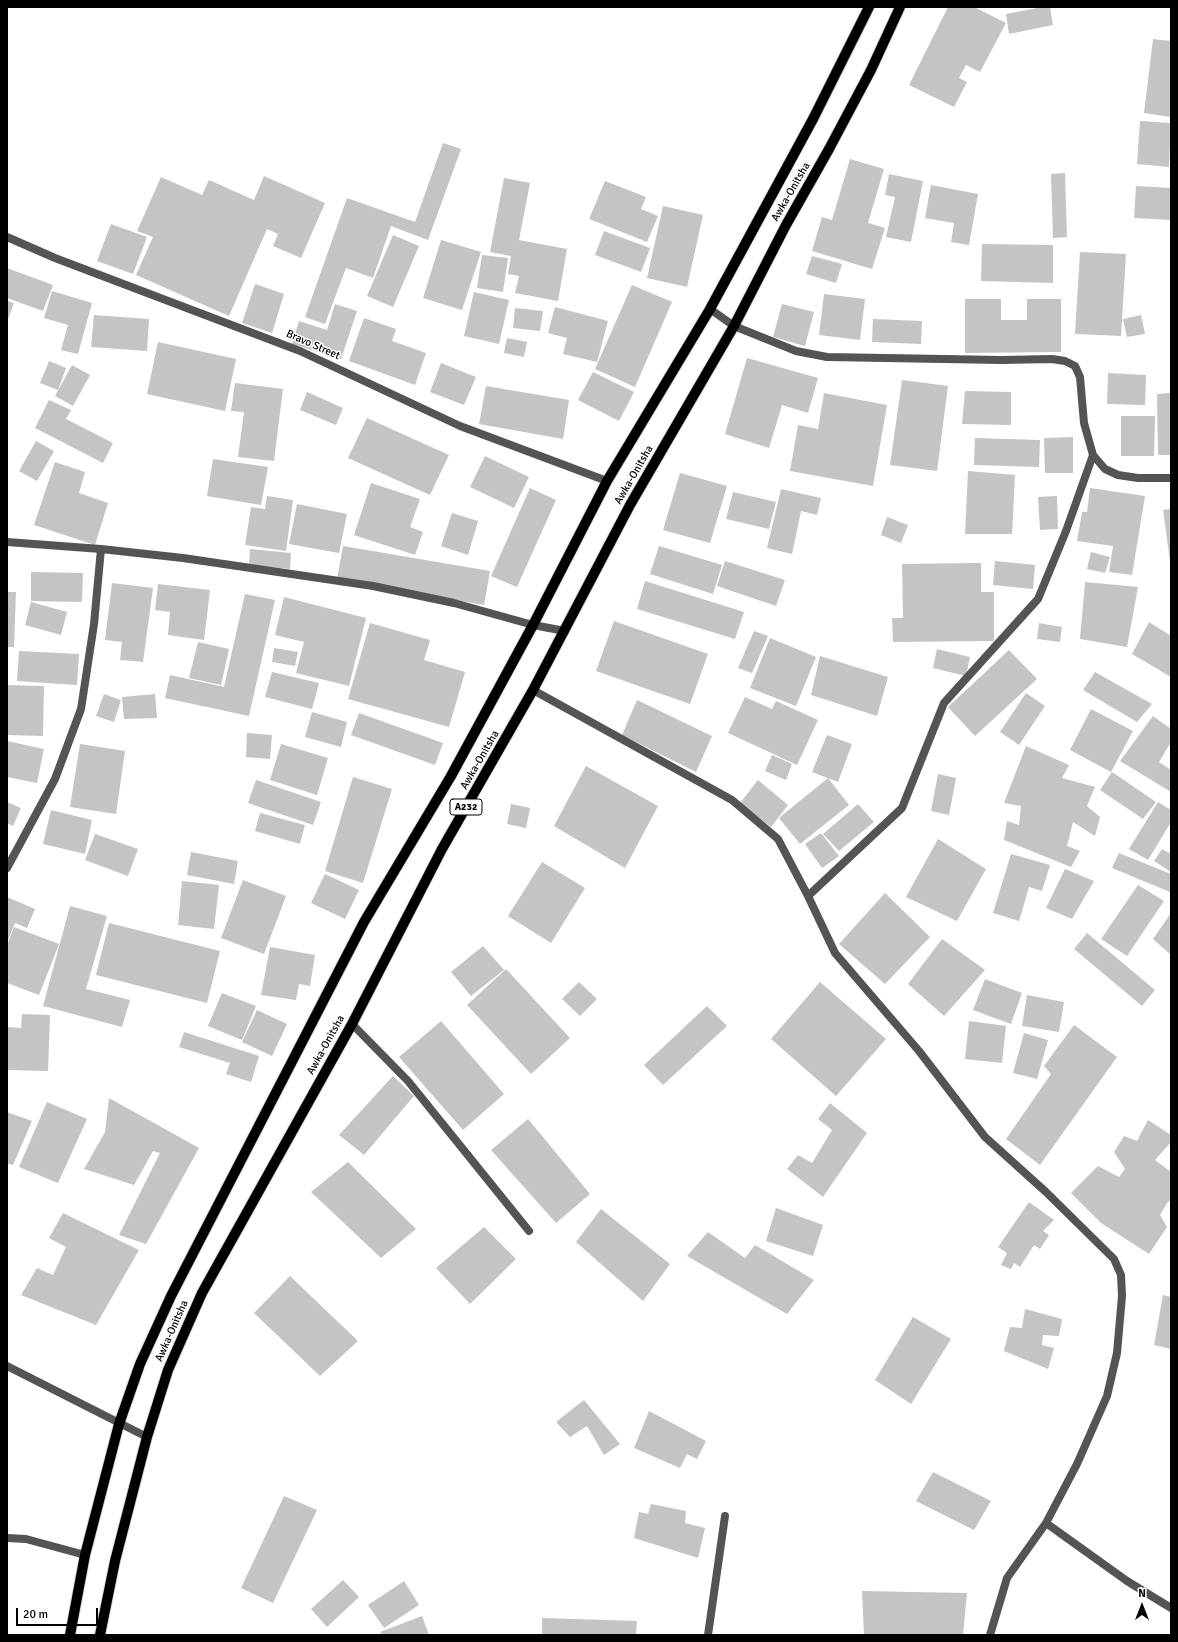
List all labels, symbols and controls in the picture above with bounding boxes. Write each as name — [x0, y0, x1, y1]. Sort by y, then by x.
street label: Awka-Onitsha — [769, 160, 813, 224]
street label: Bravo Street — [284, 327, 342, 363]
street label: Awka-Onitsha — [612, 443, 656, 507]
street label: Awka-Onitsha — [458, 728, 502, 792]
road number: A232 — [450, 799, 482, 815]
street label: Awka-Onitsha — [304, 1013, 348, 1077]
street label: Awka-Onitsha — [153, 1298, 191, 1364]
north arrow — [1122, 1586, 1162, 1626]
text: N — [1138, 1587, 1146, 1600]
scale bar — [18, 1600, 100, 1626]
text: 20 m — [23, 1607, 48, 1622]

